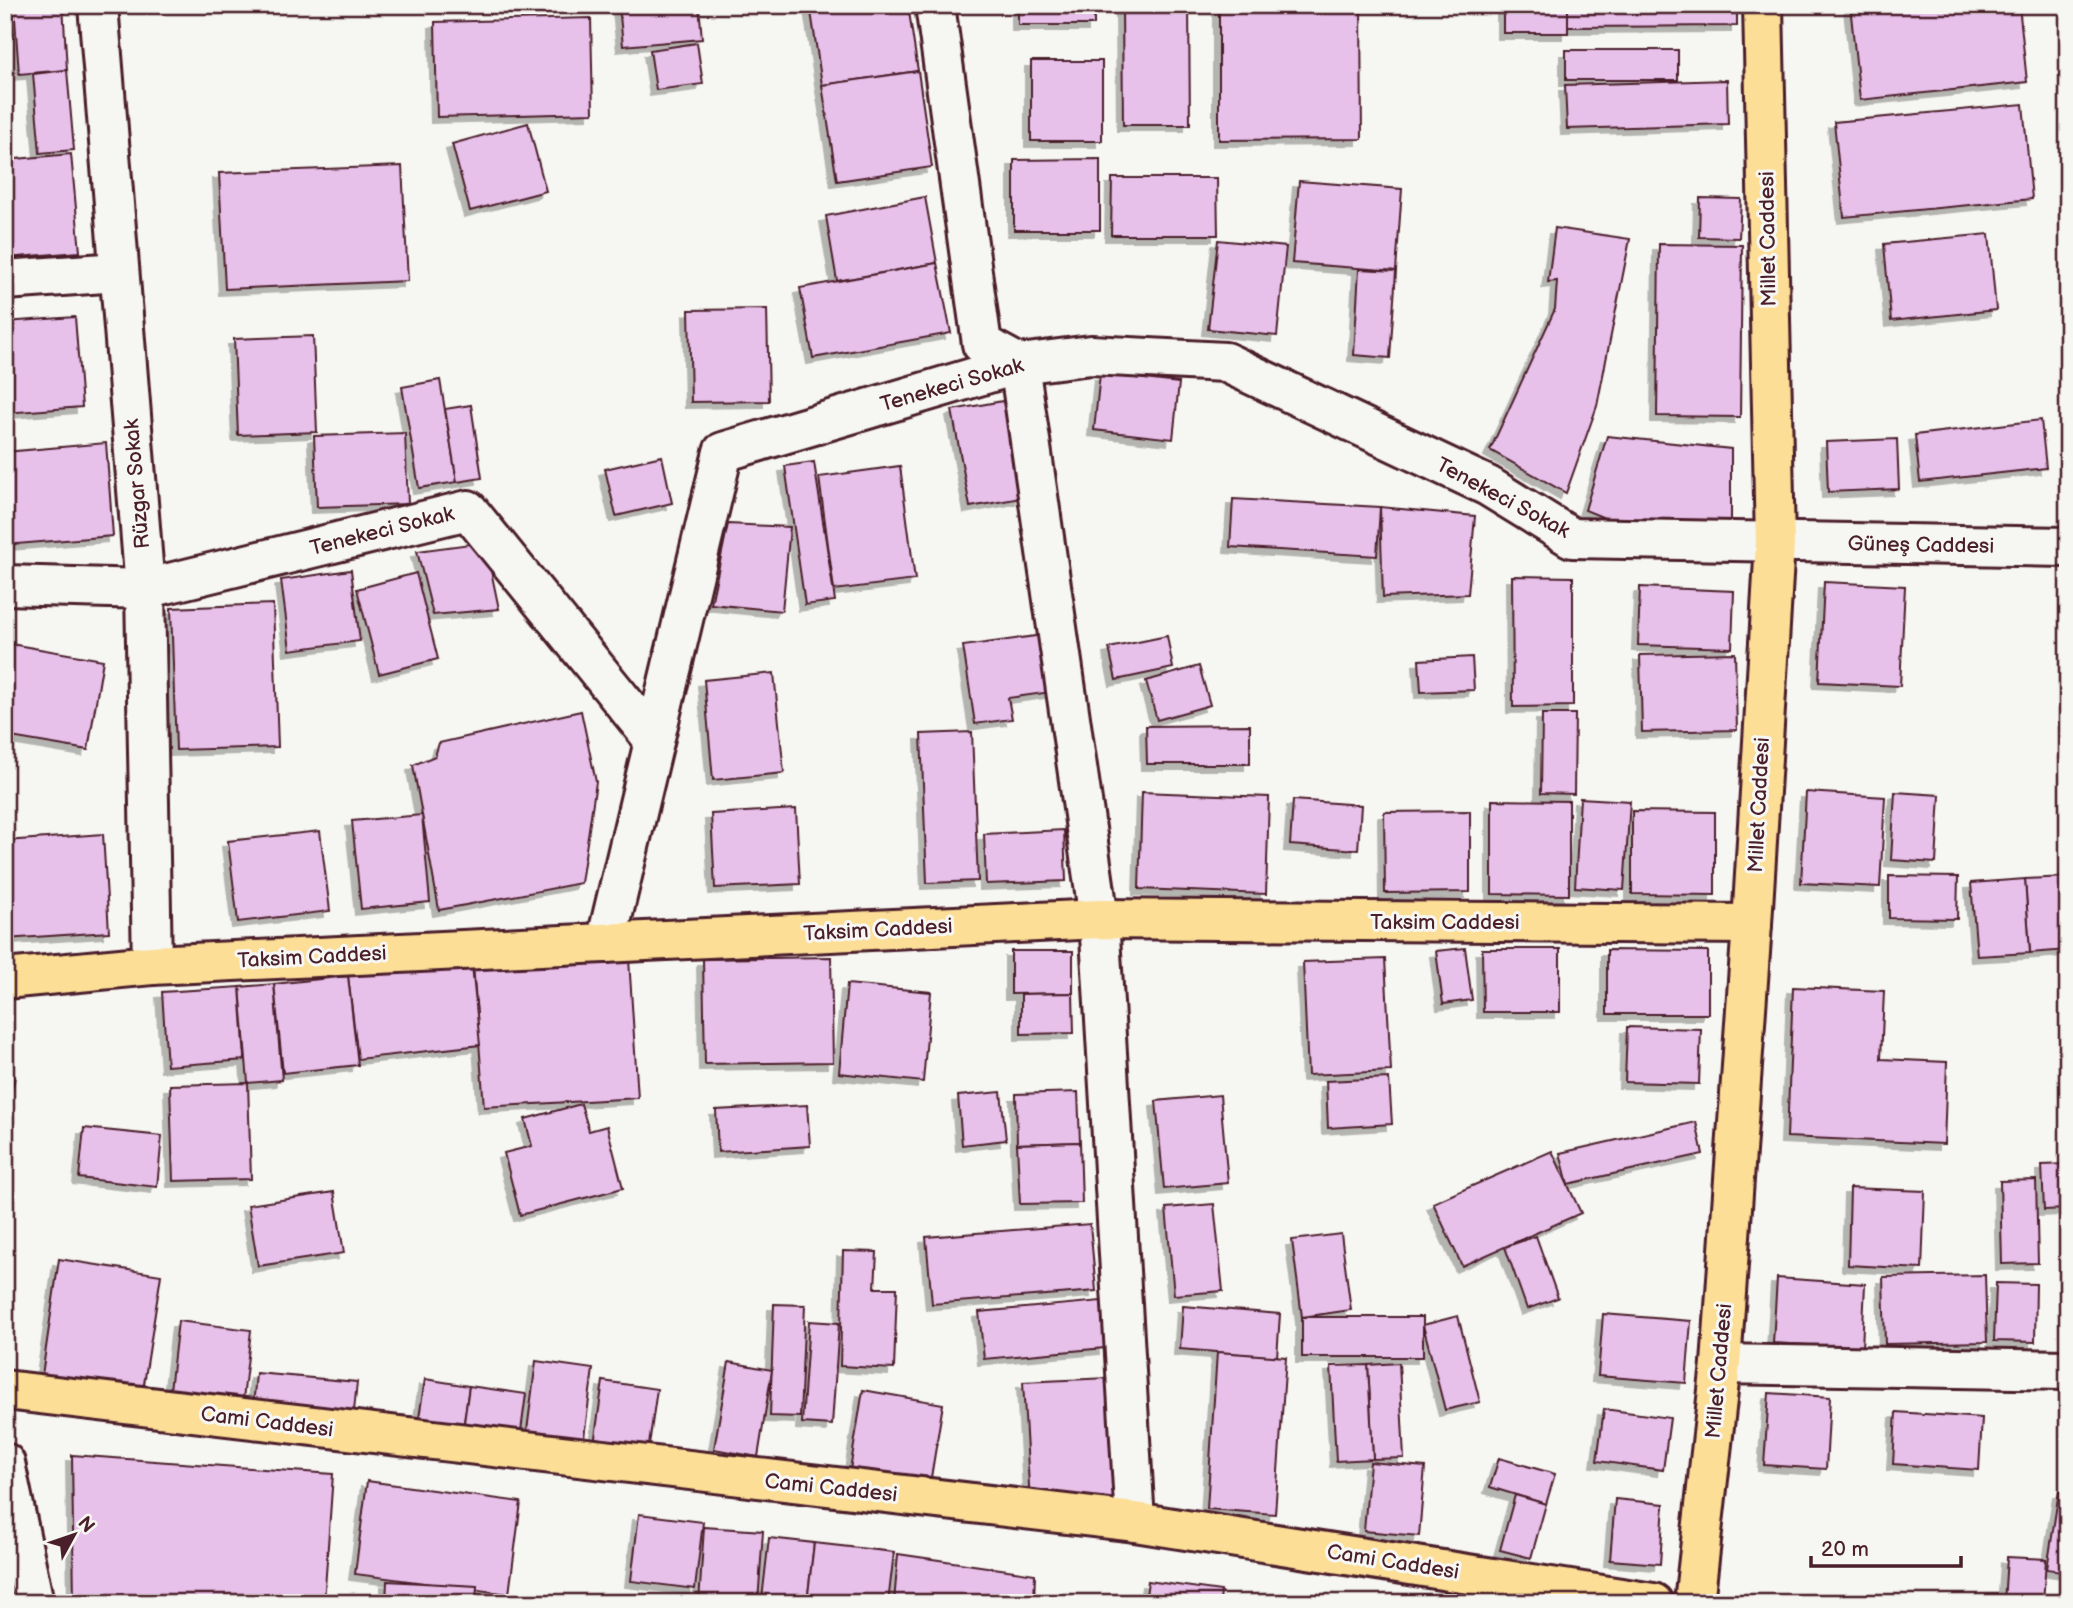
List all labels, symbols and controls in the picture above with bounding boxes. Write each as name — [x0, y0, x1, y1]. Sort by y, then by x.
street label: Millet Caddesi — [1754, 171, 1782, 307]
street label: Tenekeci Sokak — [878, 352, 1027, 417]
street label: Rüzgar Sokak — [119, 417, 155, 550]
street label: Tenekeci Sokak — [1432, 452, 1575, 544]
street label: Tenekeci Sokak — [307, 501, 457, 561]
street label: Güneş Caddesi — [1847, 531, 1995, 559]
street label: Millet Caddesi — [1743, 737, 1775, 873]
street label: Taksim Caddesi — [1370, 910, 1520, 935]
street label: Taksim Caddesi — [803, 914, 953, 946]
street label: Taksim Caddesi — [237, 941, 387, 973]
street label: Millet Caddesi — [1701, 1302, 1737, 1440]
street label: Cami Caddesi — [199, 1401, 335, 1443]
street label: Cami Caddesi — [763, 1469, 899, 1507]
north arrow — [38, 1500, 108, 1570]
text: N — [72, 1512, 99, 1538]
scale bar — [1811, 1524, 1961, 1568]
text: 20 m — [1821, 1537, 1869, 1562]
street label: Cami Caddesi — [1325, 1539, 1461, 1585]

